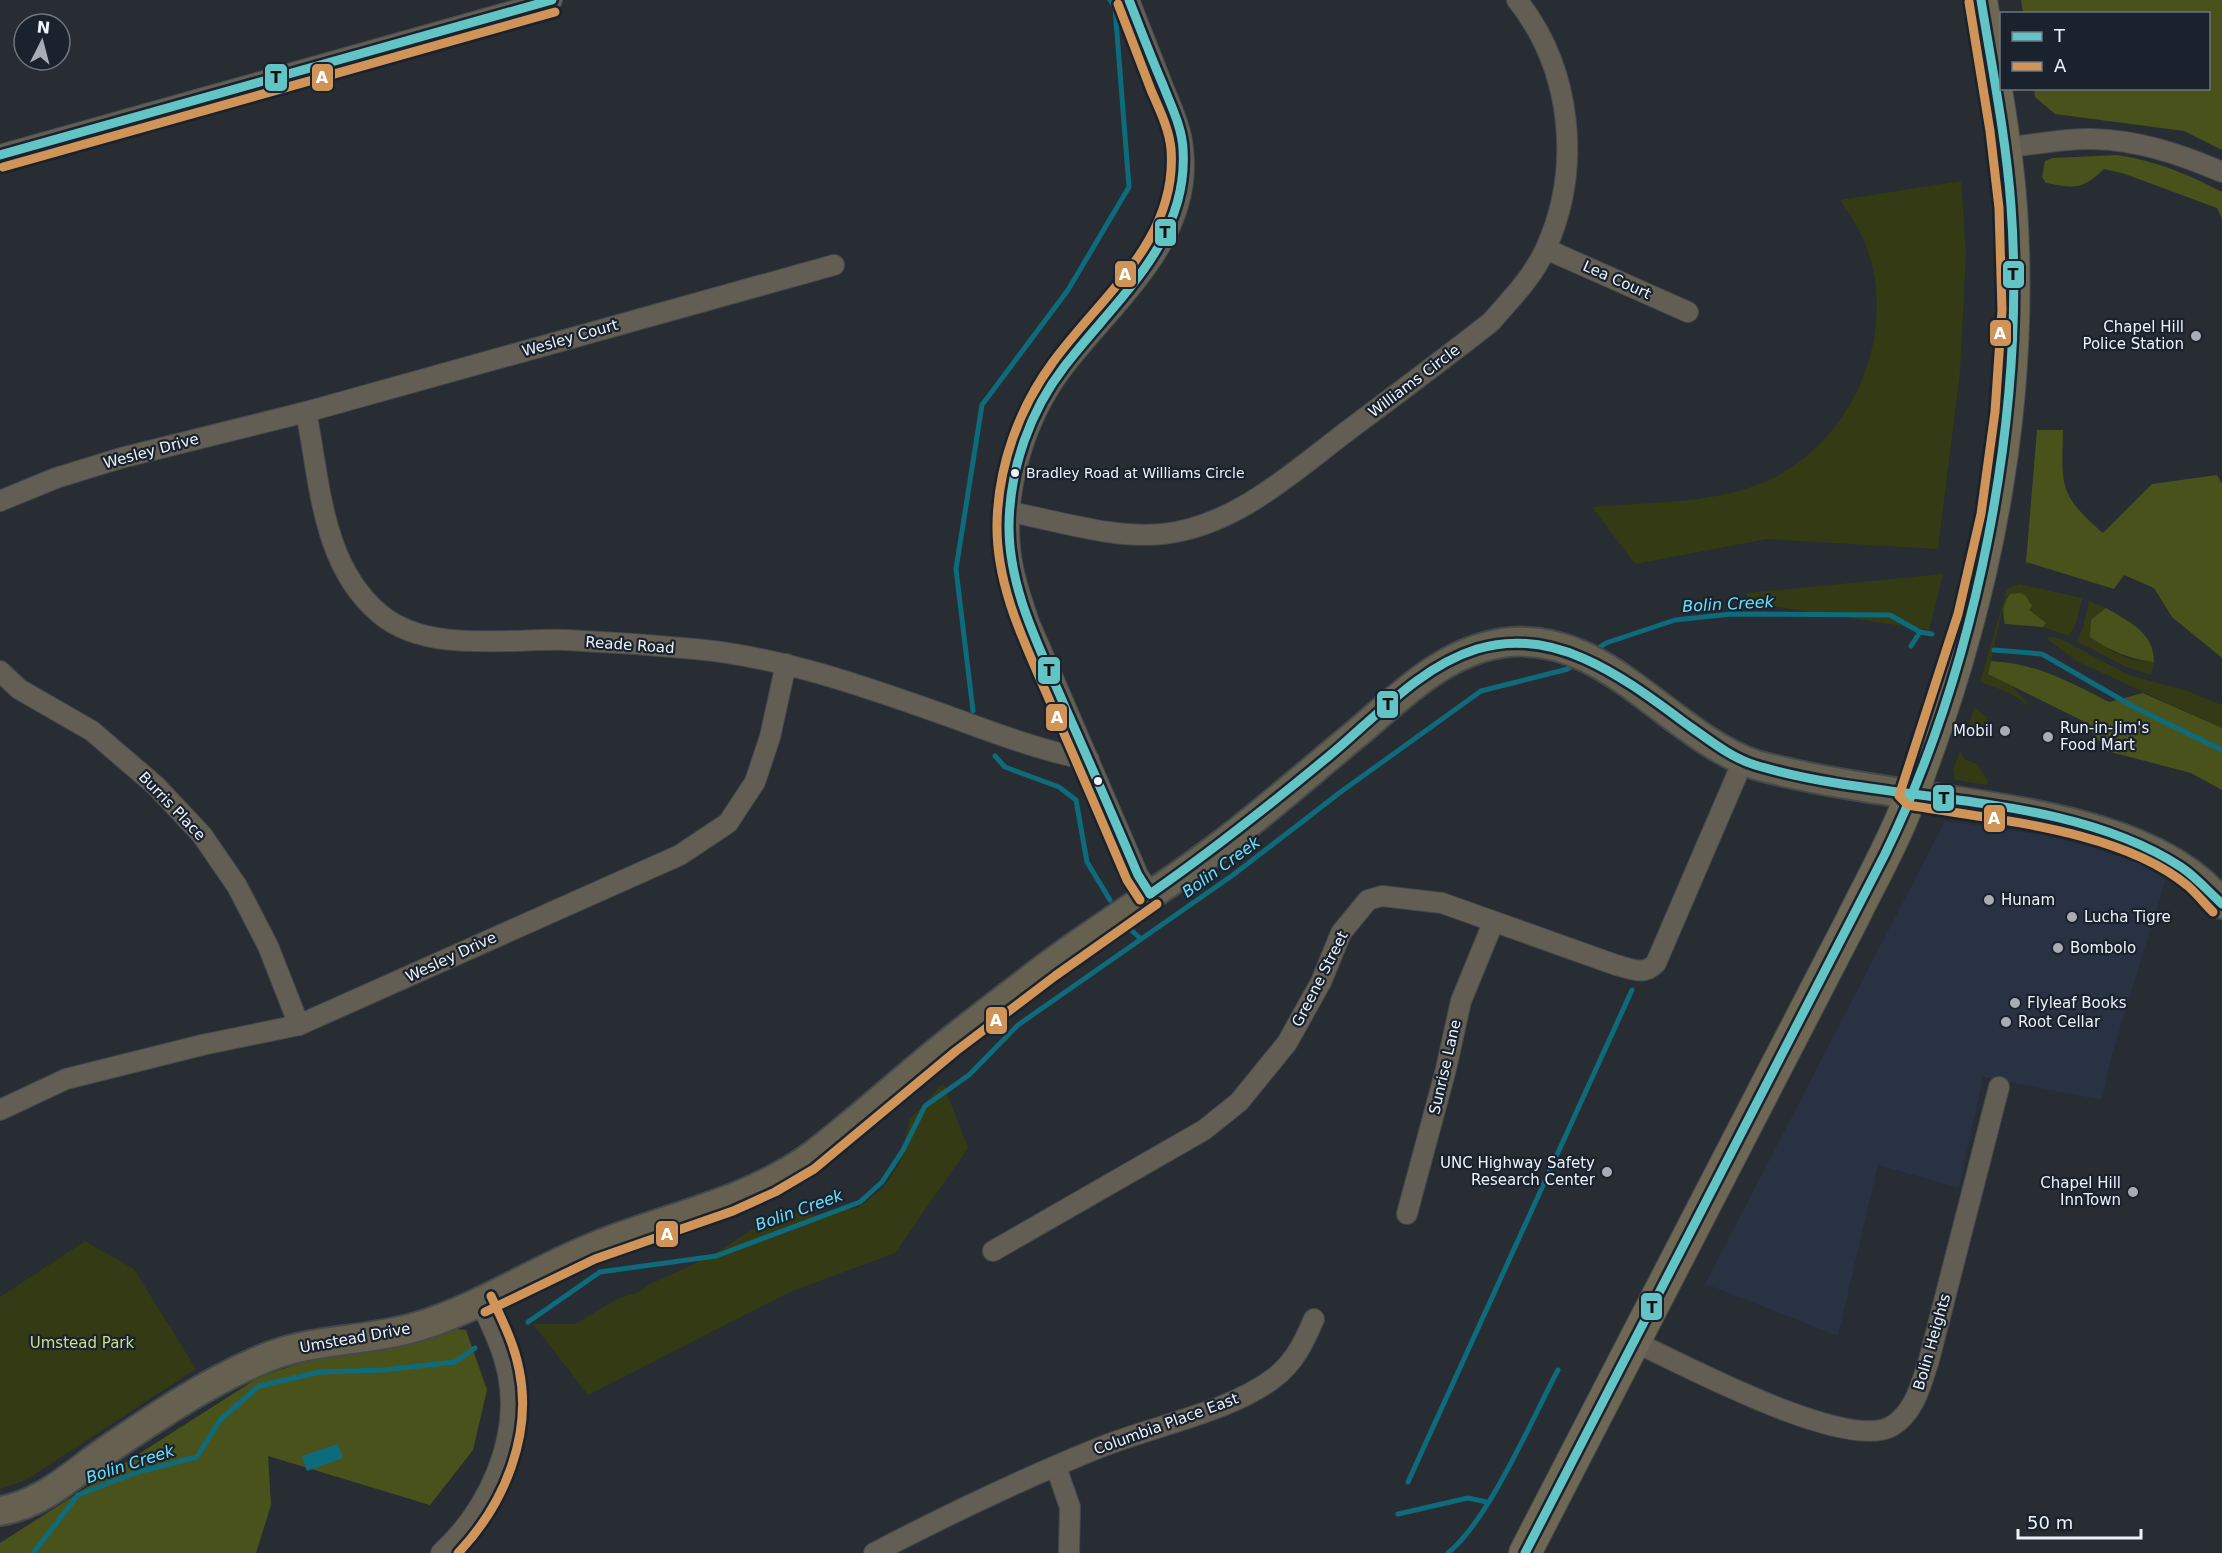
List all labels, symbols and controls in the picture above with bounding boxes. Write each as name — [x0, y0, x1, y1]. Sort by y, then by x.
north arrow — [12, 12, 72, 72]
legend — [2000, 12, 2210, 90]
text: N — [36, 17, 51, 38]
text: T — [2053, 25, 2066, 46]
text: A — [2054, 55, 2067, 76]
line badge: T — [264, 63, 288, 92]
line badge: A — [311, 63, 334, 92]
text: T — [271, 68, 282, 87]
text: A — [316, 68, 329, 87]
line badge: T — [1154, 218, 1177, 247]
text: T — [1160, 223, 1171, 242]
street label: Lea Court — [1580, 257, 1654, 303]
line badge: A — [1114, 260, 1137, 288]
line badge: T — [2002, 260, 2025, 289]
text: A — [1119, 265, 1132, 284]
text: T — [2008, 265, 2019, 284]
street label: Wesley Court — [520, 316, 620, 360]
place label: Chapel Hill Police Station — [2082, 318, 2184, 353]
line badge: A — [1989, 319, 2012, 347]
text: A — [1994, 324, 2007, 343]
marker: Chapel Hill Police Station — [2189, 329, 2203, 343]
street label: Williams Circle — [1365, 341, 1463, 421]
street label: Wesley Drive — [101, 430, 201, 472]
place label: Bradley Road at Williams Circle — [1026, 465, 1245, 481]
marker: Bradley Road at Williams Circle — [1009, 467, 1021, 479]
water label: Bolin Creek — [1682, 592, 1775, 616]
street label: Reade Road — [585, 633, 675, 657]
line badge: T — [1037, 656, 1061, 685]
text: T — [1044, 661, 1055, 680]
line badge: T — [1376, 690, 1399, 719]
text: T — [1383, 695, 1394, 714]
line badge: A — [1045, 703, 1068, 732]
text: A — [1051, 708, 1064, 727]
place label: Run-in-Jim's Food Mart — [2060, 719, 2149, 754]
place label: Mobil — [1953, 722, 1993, 740]
marker: Mobil — [1998, 724, 2012, 738]
marker: Run-in-Jim's Food Mart — [2041, 730, 2055, 744]
street label: Burris Place — [135, 768, 209, 844]
unlabelled marker — [1092, 775, 1104, 787]
line badge: T — [1932, 784, 1955, 812]
text: T — [1939, 789, 1950, 808]
line badge: A — [1983, 804, 2006, 833]
text: A — [1988, 809, 2001, 828]
water label: Bolin Creek — [1178, 832, 1264, 902]
place label: Hunam — [2001, 891, 2055, 909]
marker: Hunam — [1982, 893, 1996, 907]
place label: Lucha Tigre — [2084, 908, 2171, 926]
marker: Lucha Tigre — [2065, 910, 2079, 924]
street label: Wesley Drive — [403, 928, 499, 986]
street label: Greene Street — [1288, 928, 1352, 1030]
place label: Bombolo — [2070, 939, 2136, 957]
marker: Bombolo — [2051, 941, 2065, 955]
place label: Flyleaf Books — [2027, 994, 2127, 1012]
marker: Flyleaf Books — [2008, 996, 2022, 1010]
line badge: A — [985, 1006, 1008, 1035]
text: A — [990, 1011, 1003, 1030]
place label: Root Cellar — [2018, 1013, 2101, 1031]
marker: Root Cellar — [1999, 1015, 2013, 1029]
street label: Sunrise Lane — [1425, 1018, 1465, 1116]
place label: UNC Highway Safety Research Center — [1440, 1154, 1596, 1189]
marker: UNC Highway Safety Research Center — [1600, 1165, 1614, 1179]
place label: Chapel Hill InnTown — [2040, 1174, 2121, 1209]
water label: Bolin Creek — [753, 1185, 846, 1235]
marker: Chapel Hill InnTown — [2126, 1185, 2140, 1199]
line badge: A — [655, 1220, 679, 1248]
text: A — [661, 1225, 674, 1244]
line badge: T — [1640, 1292, 1663, 1321]
street label: Bolin Heights — [1910, 1292, 1954, 1392]
text: T — [1647, 1298, 1658, 1317]
street label: Umstead Drive — [298, 1319, 412, 1357]
park label: Umstead Park — [30, 1334, 135, 1352]
street label: Columbia Place East — [1091, 1389, 1241, 1459]
water label: Bolin Creek — [84, 1441, 177, 1487]
scale bar — [2018, 1502, 2141, 1540]
text: 50 m — [2027, 1512, 2073, 1533]

